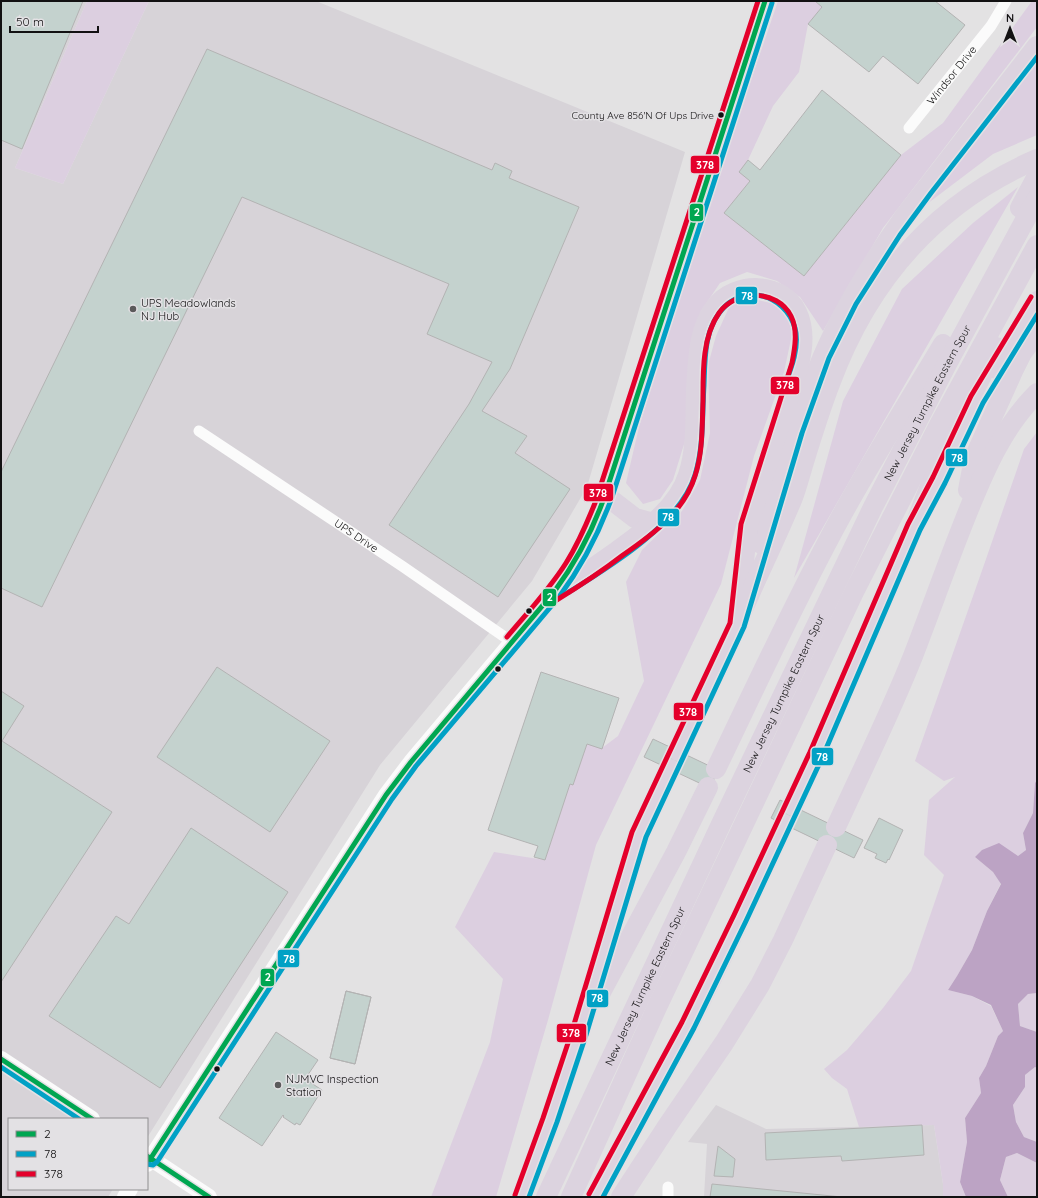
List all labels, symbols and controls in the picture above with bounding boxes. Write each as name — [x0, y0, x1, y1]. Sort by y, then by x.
scale bar — [10, 8, 98, 34]
north arrow — [990, 8, 1030, 48]
text: N — [1006, 11, 1014, 25]
text: 50 m — [16, 14, 44, 29]
street label: Windsor Drive — [924, 43, 980, 107]
place label: County Ave 856'N Of Ups Drive — [572, 109, 714, 122]
marker: County Ave 856'N Of Ups Drive — [716, 110, 726, 120]
line badge: 378 — [690, 155, 720, 174]
text: 378 — [696, 158, 714, 172]
line badge: 2 — [689, 203, 704, 222]
text: 2 — [694, 205, 700, 219]
line badge: 78 — [735, 286, 758, 305]
text: 78 — [741, 289, 753, 303]
place label: UPS Meadowlands NJ Hub — [141, 296, 236, 323]
marker: UPS Meadowlands NJ Hub — [128, 304, 138, 314]
street label: New Jersey Turnpike Eastern Spur — [881, 322, 974, 483]
line badge: 378 — [770, 376, 800, 395]
text: 378 — [776, 378, 794, 392]
line badge: 78 — [945, 448, 968, 467]
text: 78 — [951, 451, 963, 465]
line badge: 378 — [583, 483, 614, 502]
text: 378 — [589, 486, 607, 500]
line badge: 78 — [657, 508, 680, 527]
text: 78 — [662, 510, 674, 524]
street label: UPS Drive — [332, 516, 381, 555]
line badge: 2 — [542, 588, 557, 607]
text: 2 — [547, 590, 553, 604]
unlabelled marker — [524, 606, 534, 616]
street label: New Jersey Turnpike Eastern Spur — [740, 611, 828, 775]
unlabelled marker — [493, 664, 503, 674]
line badge: 378 — [673, 702, 704, 721]
text: 378 — [679, 705, 697, 719]
line badge: 78 — [811, 747, 834, 766]
text: 78 — [816, 750, 828, 764]
street label: New Jersey Turnpike Eastern Spur — [602, 904, 689, 1068]
line badge: 78 — [277, 949, 300, 968]
text: 78 — [283, 952, 295, 966]
line badge: 2 — [260, 968, 275, 987]
text: 2 — [265, 970, 271, 984]
line badge: 78 — [586, 989, 609, 1008]
text: 78 — [591, 991, 603, 1005]
line badge: 378 — [556, 1023, 587, 1043]
text: 378 — [562, 1026, 580, 1040]
unlabelled marker — [212, 1064, 222, 1074]
place label: NJMVC Inspection Station — [286, 1072, 379, 1099]
marker: NJMVC Inspection Station — [273, 1080, 283, 1090]
legend — [8, 1118, 148, 1190]
text: 2 — [44, 1126, 51, 1141]
text: 78 — [44, 1146, 57, 1161]
text: 378 — [44, 1166, 63, 1181]

